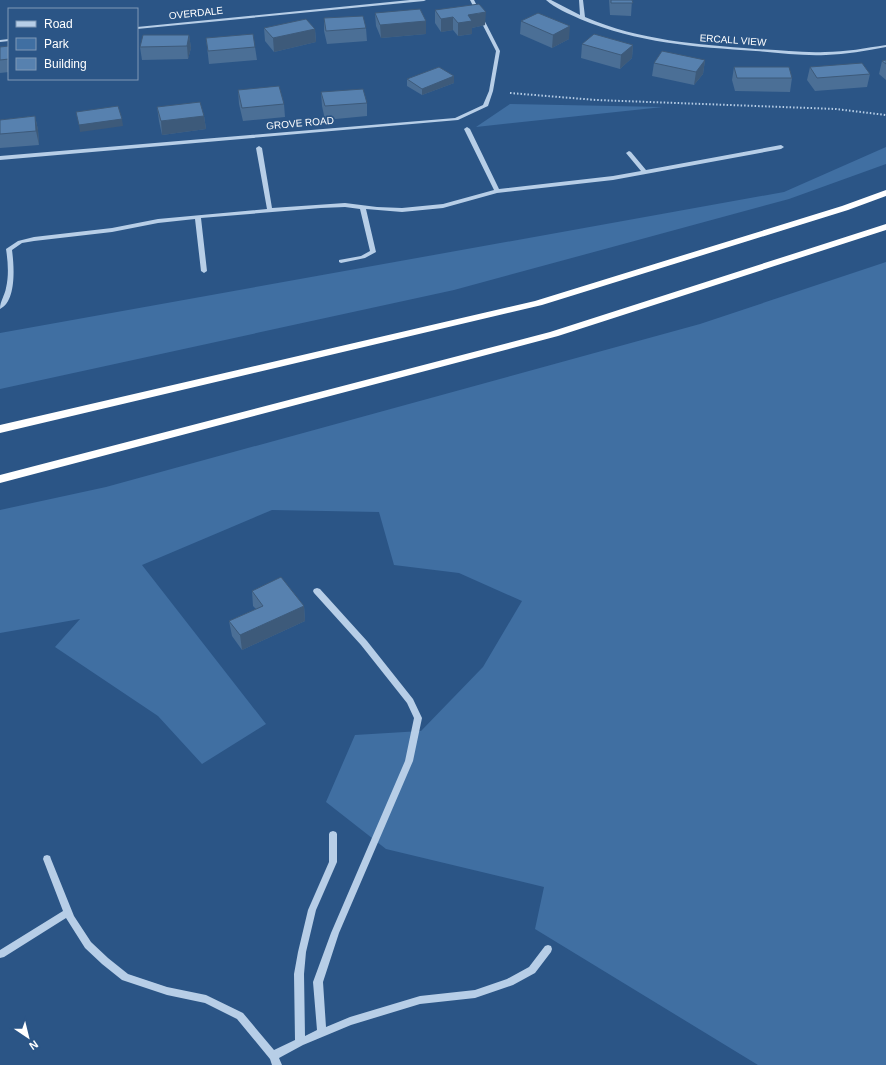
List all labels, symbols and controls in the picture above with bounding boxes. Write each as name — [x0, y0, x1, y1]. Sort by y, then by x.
street label: OVERDALE — [168, 5, 224, 21]
legend — [8, 8, 138, 80]
text: Road — [44, 17, 73, 31]
street label: ERCALL VIEW — [699, 32, 767, 48]
text: Park — [44, 37, 70, 51]
text: Building — [44, 57, 87, 71]
street label: GROVE ROAD — [266, 115, 334, 131]
north arrow — [8, 1017, 48, 1057]
text: N — [27, 1038, 40, 1052]

